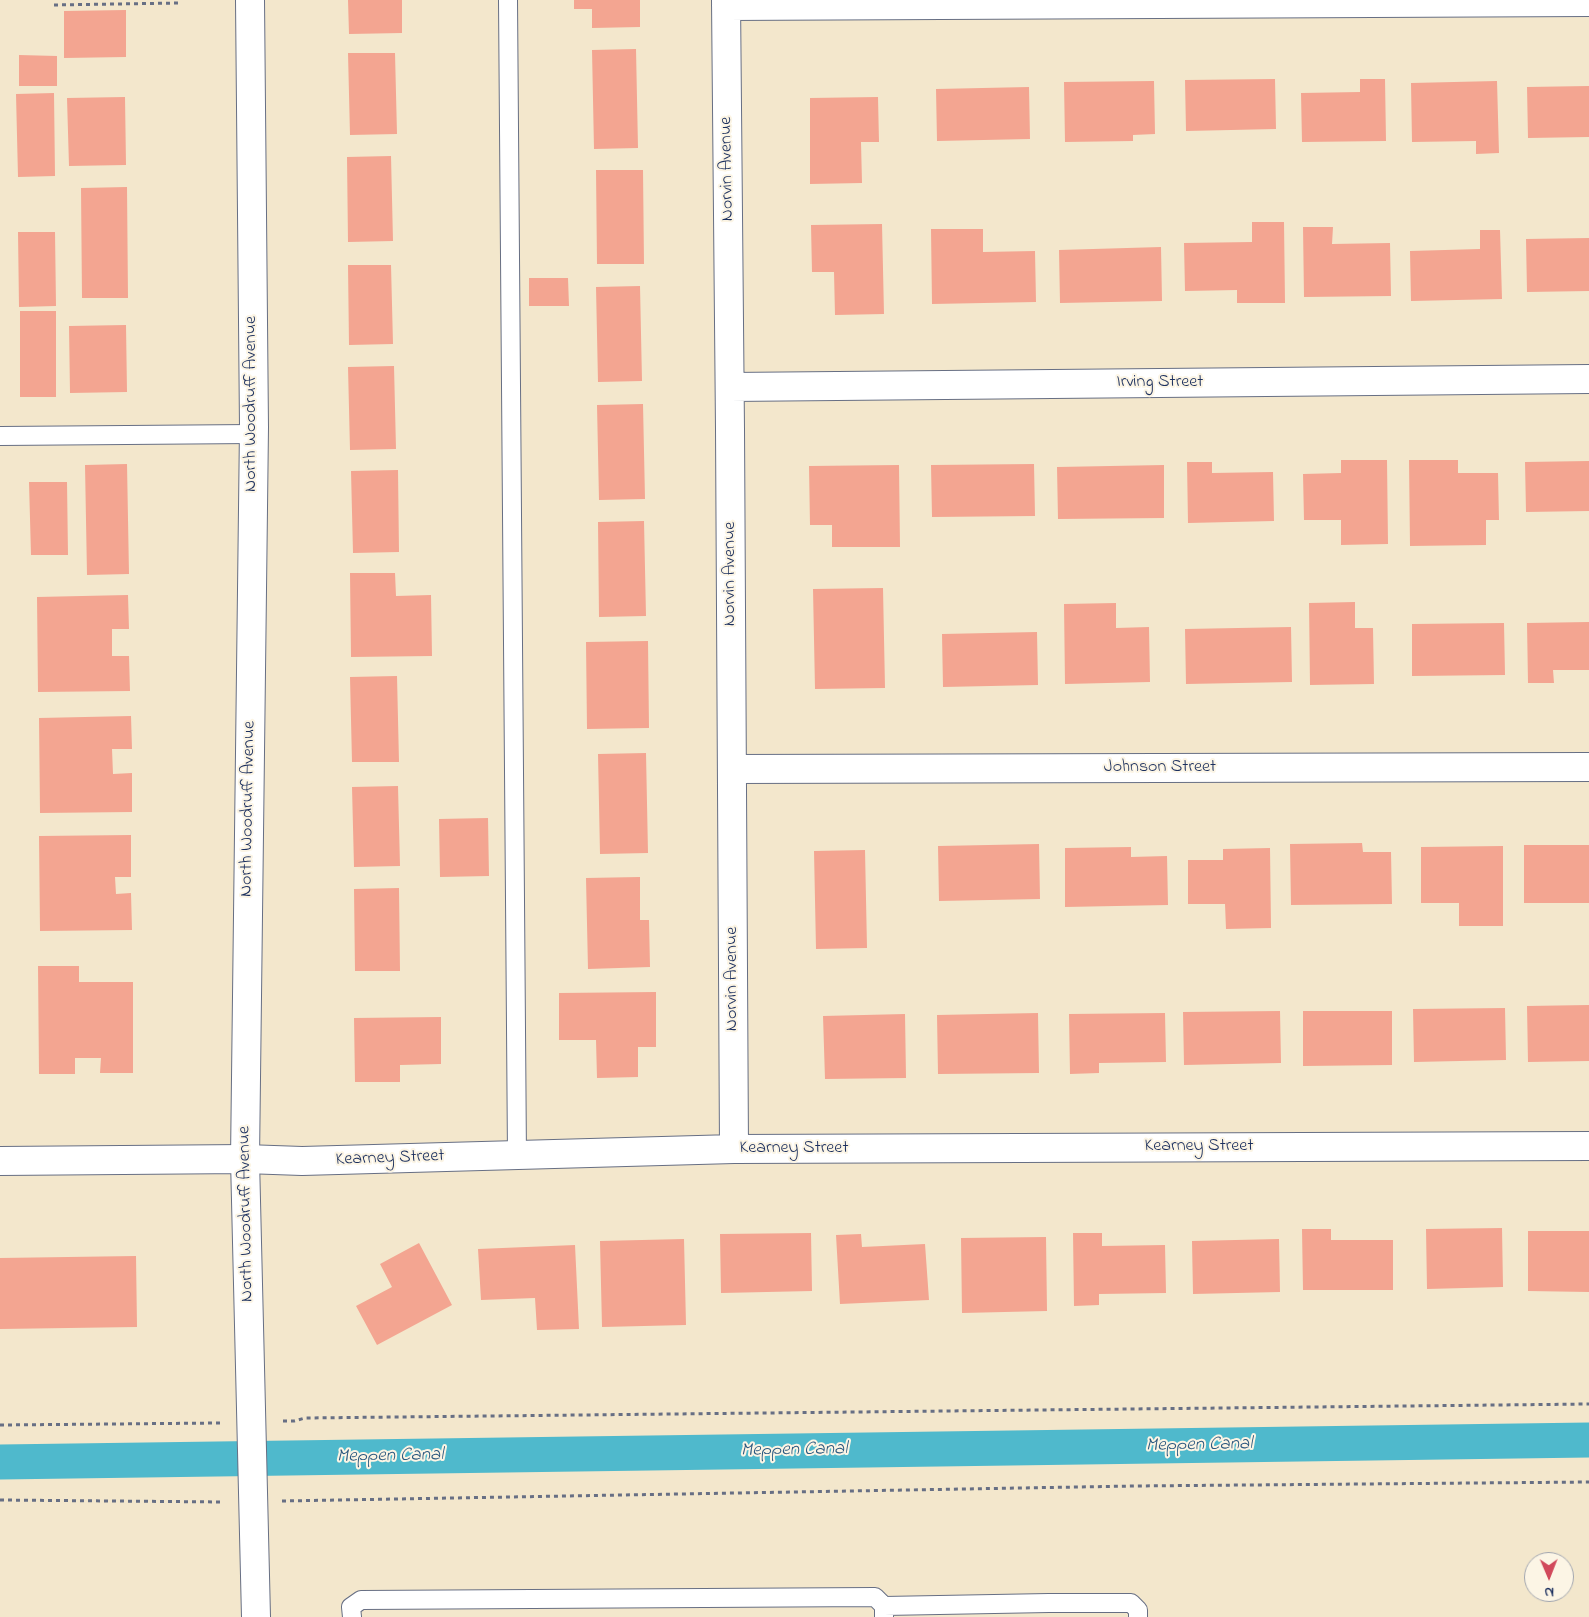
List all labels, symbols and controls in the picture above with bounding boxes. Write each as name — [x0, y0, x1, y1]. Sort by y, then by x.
street label: Norvin Avenue — [716, 117, 740, 221]
street label: North Woodruff Avenue — [241, 316, 263, 492]
street label: Irving Street — [1117, 372, 1203, 394]
street label: Norvin Avenue — [720, 522, 742, 626]
street label: North Woodruff Avenue — [237, 721, 261, 897]
street label: Johnson Street — [1104, 757, 1216, 779]
street label: Norvin Avenue — [722, 927, 744, 1031]
street label: North Woodruff Avenue — [235, 1126, 259, 1302]
street label: Kearney Street — [1145, 1136, 1253, 1158]
street label: Kearney Street — [740, 1138, 848, 1160]
street label: Kearney Street — [335, 1146, 445, 1172]
water label: Meppen Canal — [1145, 1434, 1253, 1458]
water label: Meppen Canal — [740, 1439, 848, 1463]
water label: Meppen Canal — [336, 1445, 444, 1469]
north arrow — [1524, 1552, 1574, 1602]
text: N — [1544, 1581, 1554, 1602]

